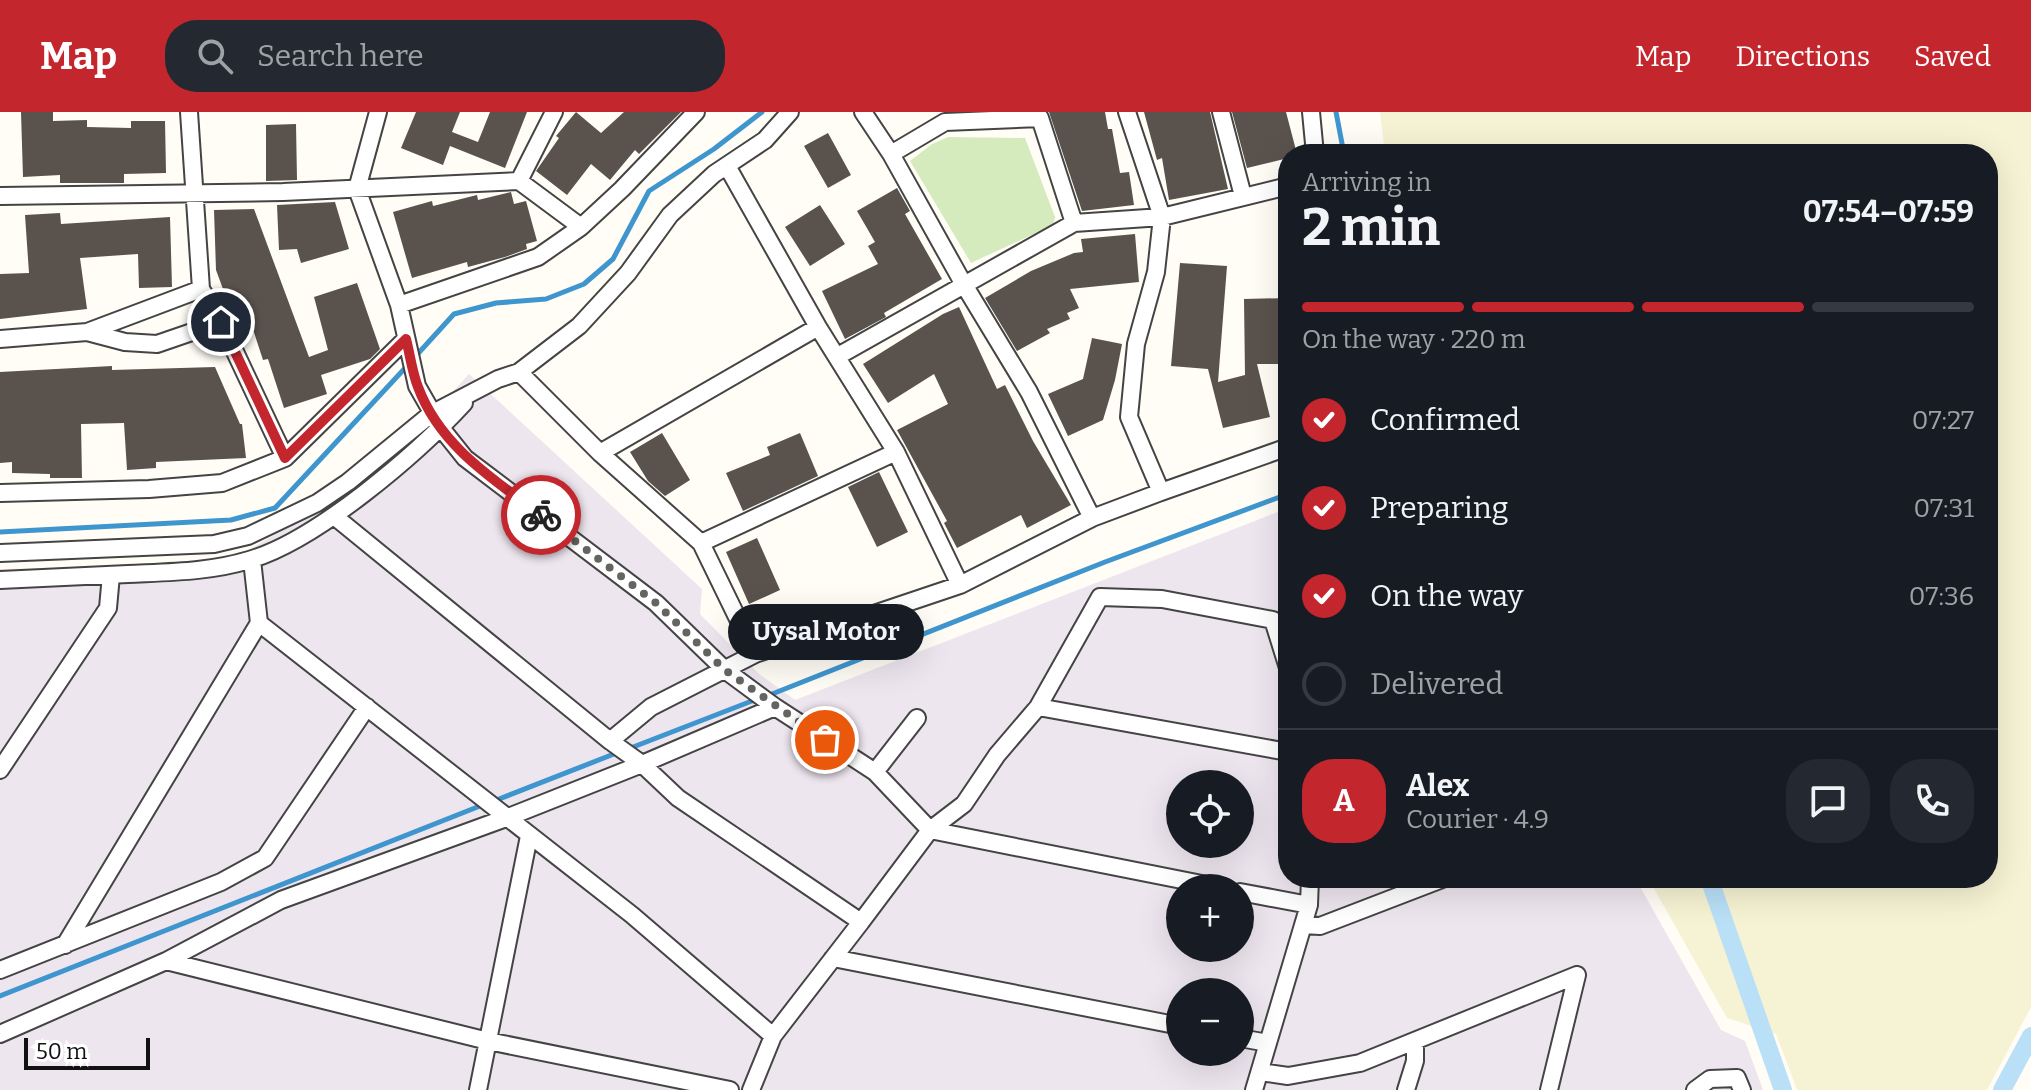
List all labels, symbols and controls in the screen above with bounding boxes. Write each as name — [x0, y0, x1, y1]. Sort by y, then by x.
search box — [165, 20, 725, 92]
text: Map — [40, 33, 117, 79]
icon: search — [193, 34, 237, 78]
text: Search here — [257, 38, 424, 74]
text: Map — [1635, 40, 1691, 73]
text: Directions — [1735, 40, 1870, 73]
text: Saved — [1914, 40, 1991, 73]
text: Arriving in — [1302, 167, 1431, 198]
text: 07:54–07:59 — [1803, 194, 1974, 230]
text: 2 min — [1302, 196, 1440, 259]
pin — [187, 288, 255, 356]
icon: home — [199, 300, 243, 344]
text: On the way · 220 m — [1302, 324, 1526, 355]
icon: check — [1302, 398, 1346, 442]
text: Confirmed — [1370, 402, 1520, 438]
text: 07:27 — [1912, 405, 1974, 436]
courier — [501, 475, 581, 555]
icon: check — [1302, 486, 1346, 530]
text: Preparing — [1370, 490, 1508, 526]
icon: bike — [519, 493, 563, 537]
text: 07:31 — [1913, 493, 1974, 524]
icon: check — [1302, 574, 1346, 618]
text: On the way — [1370, 578, 1523, 614]
text: 07:36 — [1909, 581, 1974, 612]
callout: Uysal Motor — [727, 604, 923, 660]
text: Uysal Motor — [752, 616, 900, 647]
text: Delivered — [1370, 666, 1503, 702]
pin — [791, 706, 859, 774]
icon: bag — [803, 718, 847, 762]
button: chat — [1786, 759, 1870, 843]
button: phone — [1890, 759, 1974, 843]
text: Alex — [1406, 768, 1469, 804]
map controls — [1166, 770, 1254, 1066]
button: locate — [1166, 770, 1254, 858]
text: A — [1333, 783, 1355, 819]
text: Courier · 4.9 — [1406, 804, 1549, 835]
button: + — [1166, 874, 1254, 962]
button: − — [1166, 978, 1254, 1066]
scale bar — [24, 1034, 150, 1070]
text: 50 m — [36, 1038, 87, 1065]

